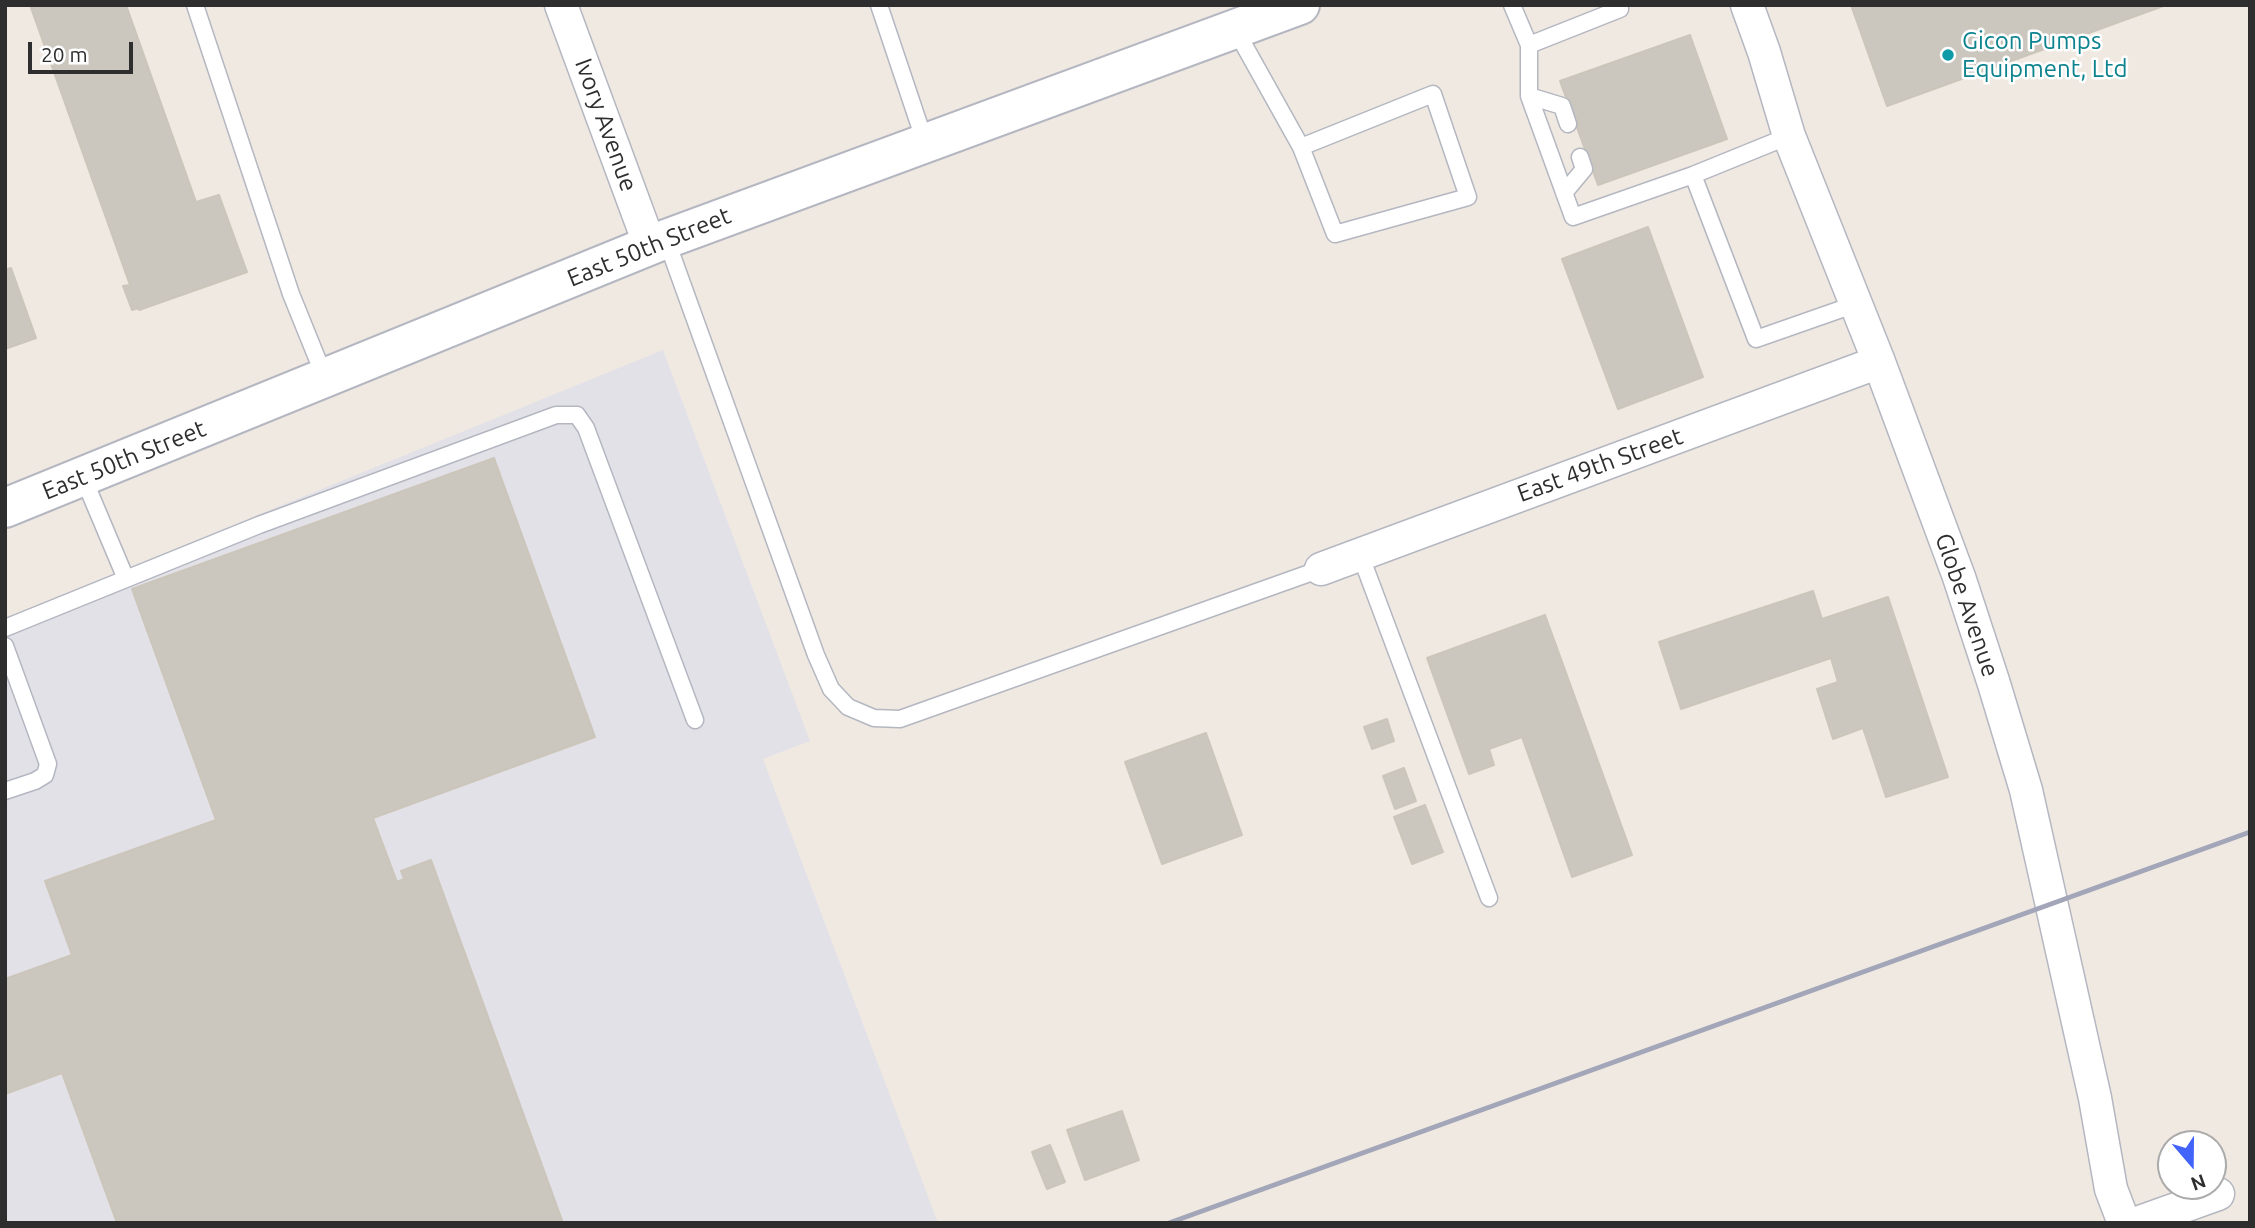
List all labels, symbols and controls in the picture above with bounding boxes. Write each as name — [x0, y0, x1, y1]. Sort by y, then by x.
place label: Gicon Pumps Equipment, Ltd — [1962, 27, 2127, 83]
scale bar — [32, 28, 136, 72]
text: 20 m — [41, 42, 88, 66]
marker: Gicon Pumps Equipment, Ltd — [1940, 47, 1956, 63]
street label: Ivory Avenue — [569, 55, 643, 195]
street label: East 50th Street — [563, 201, 735, 293]
street label: East 50th Street — [38, 414, 210, 506]
street label: East 49th Street — [1513, 422, 1687, 508]
street label: Globe Avenue — [1929, 529, 2005, 681]
north arrow — [2157, 1130, 2227, 1200]
text: N — [2188, 1170, 2209, 1196]

